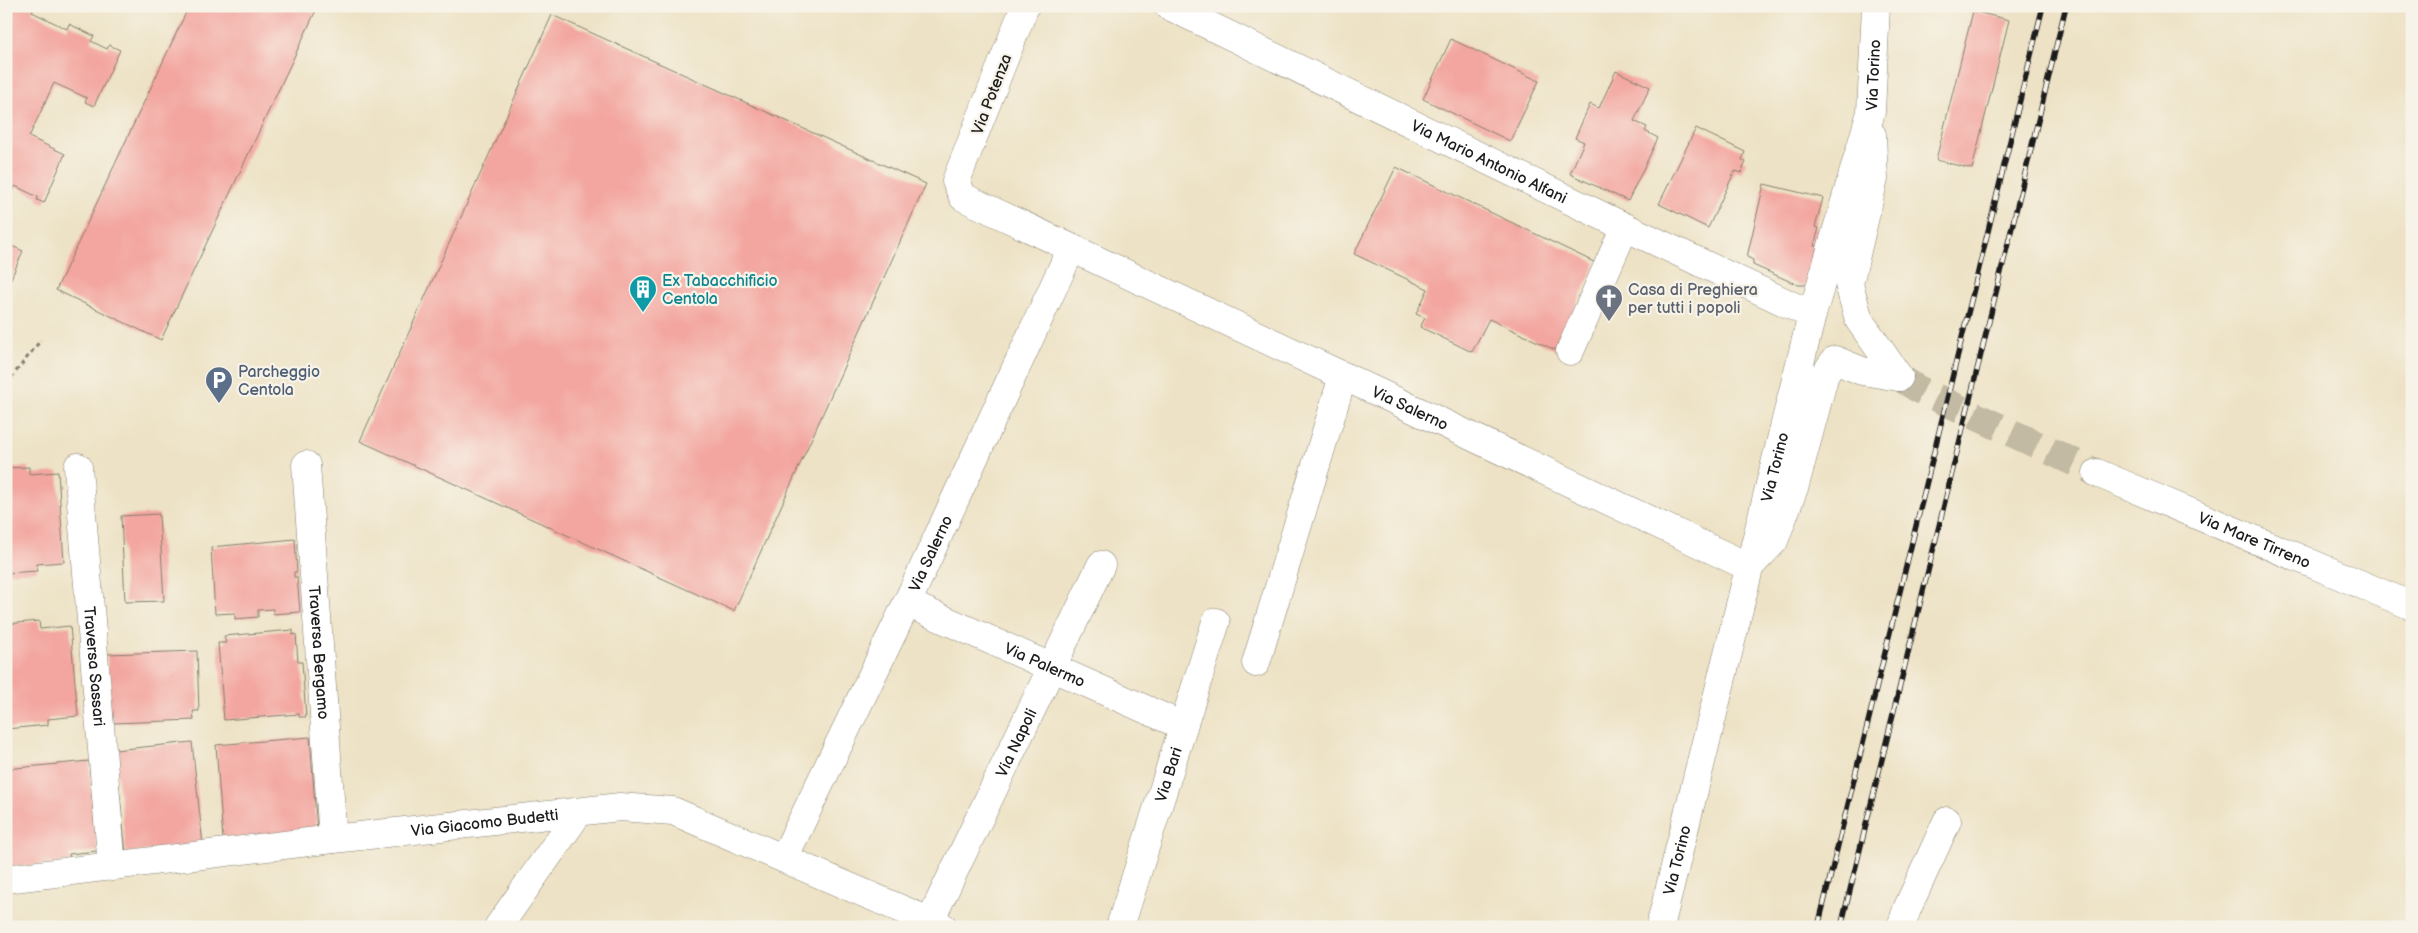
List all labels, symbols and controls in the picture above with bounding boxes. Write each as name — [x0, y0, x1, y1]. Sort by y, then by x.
street label: Via Torino — [1863, 39, 1885, 111]
street label: Via Potenza — [968, 52, 1016, 138]
street label: Via Mario Antonio Alfani — [1408, 117, 1570, 208]
place label: Ex Tabacchificio Centola — [662, 272, 778, 309]
building icon: Ex Tabacchificio Centola — [628, 274, 658, 313]
place label: Casa di Preghiera per tutti i popoli — [1628, 281, 1758, 318]
church icon: Casa di Preghiera per tutti i popoli — [1594, 283, 1624, 322]
place label: Parcheggio Centola — [238, 363, 320, 400]
parking icon: Parcheggio Centola — [204, 365, 234, 404]
street label: Via Salerno — [1368, 383, 1451, 435]
street label: Via Torino — [1758, 430, 1794, 504]
street label: Via Mare Tirreno — [2195, 509, 2313, 573]
street label: Via Salerno — [906, 512, 957, 595]
street label: Traversa Bergamo — [304, 585, 332, 720]
street label: Traversa Sassari — [79, 606, 108, 727]
street label: Via Palermo — [1001, 640, 1088, 692]
street label: Via Napoli — [993, 706, 1042, 781]
street label: Via Bari — [1152, 745, 1187, 805]
street label: Via Giacomo Budetti — [410, 806, 560, 841]
street label: Via Torino — [1660, 824, 1696, 897]

